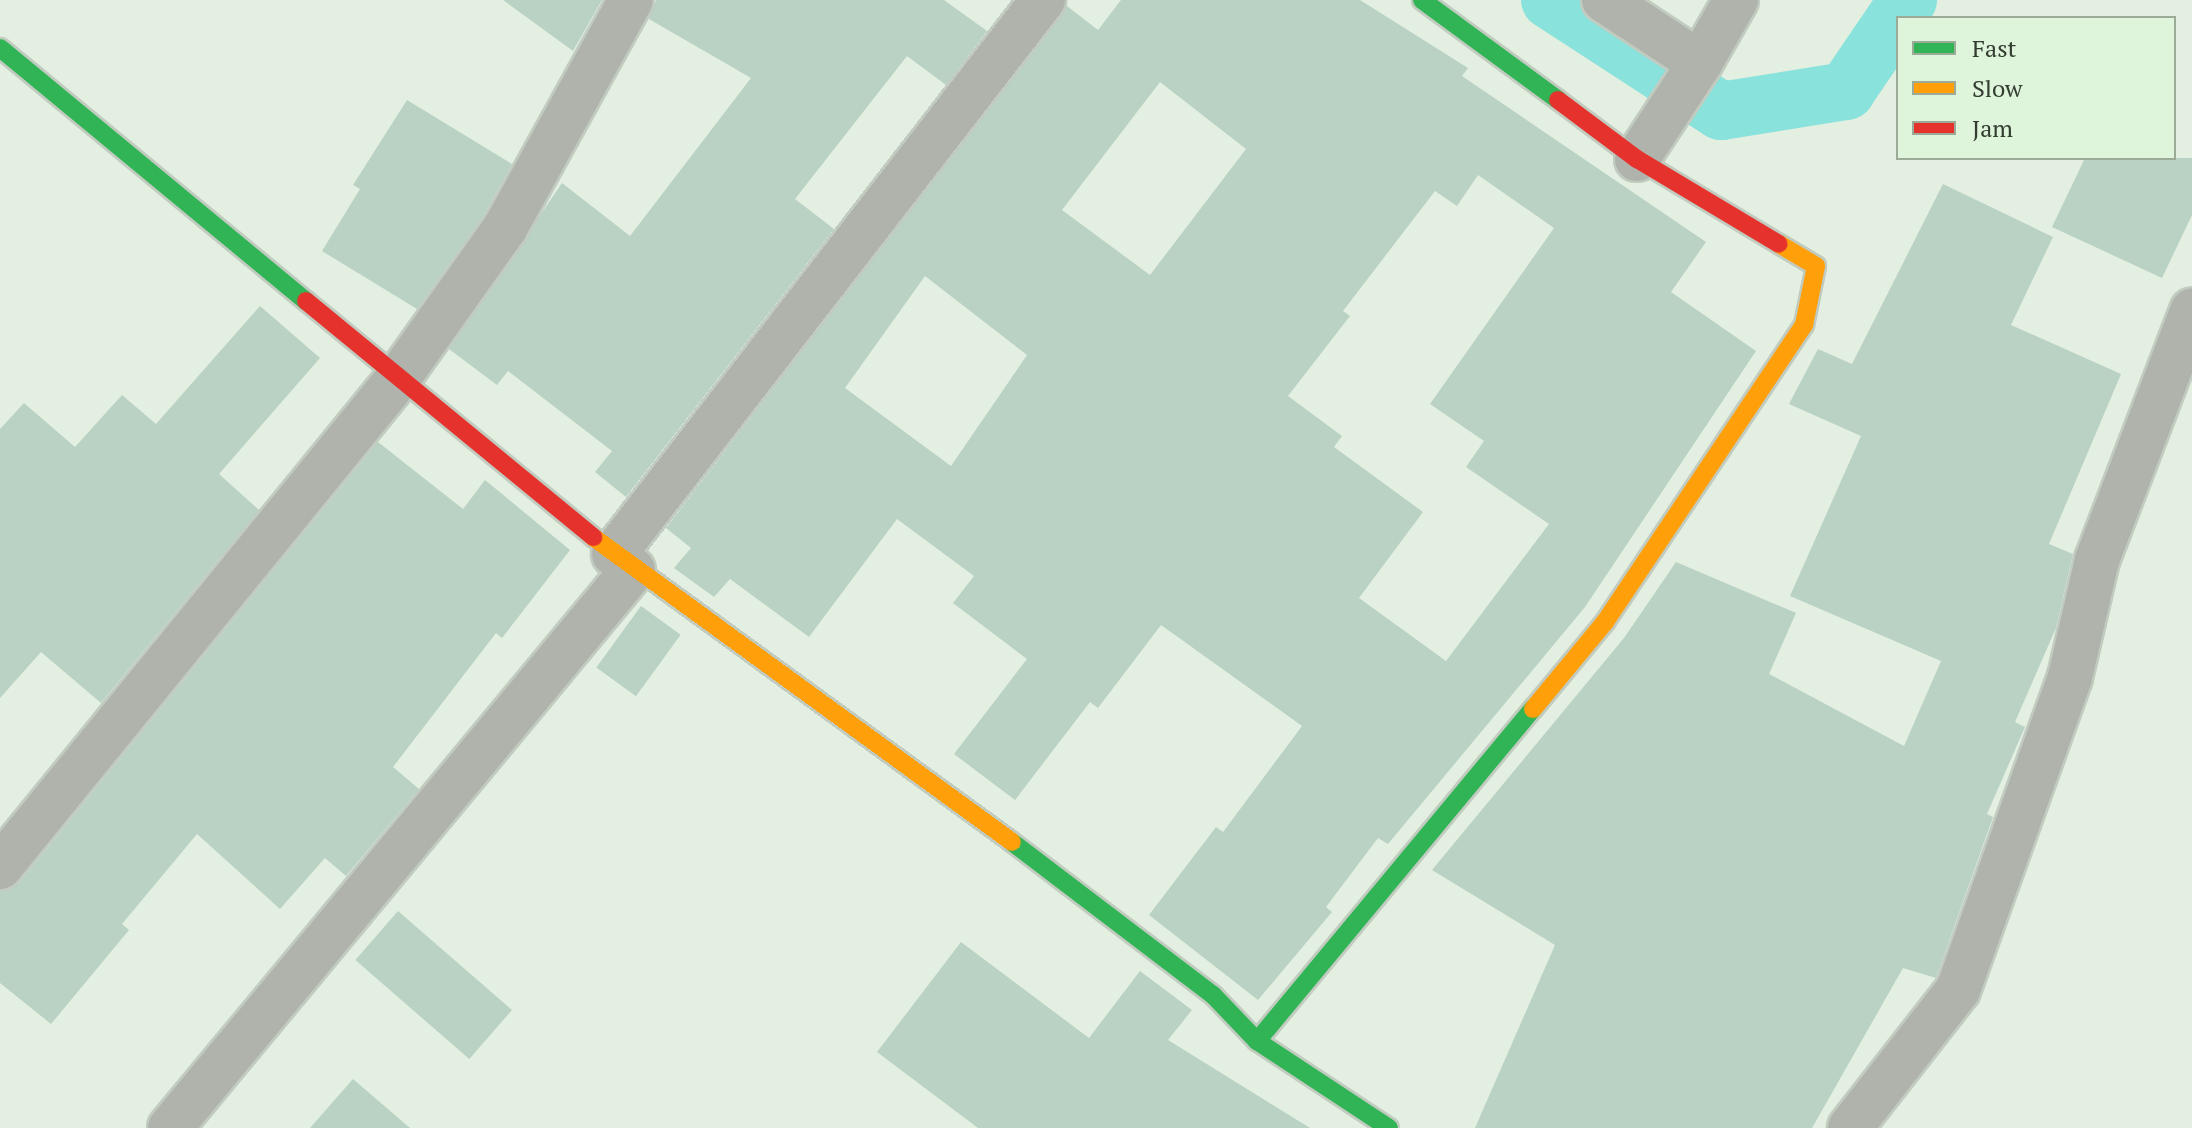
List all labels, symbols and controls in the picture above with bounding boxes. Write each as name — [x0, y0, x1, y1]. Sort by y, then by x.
legend — [1896, 16, 2176, 160]
text: Fast — [1972, 32, 2016, 64]
text: Slow — [1972, 72, 2023, 104]
text: Jam — [1972, 112, 2013, 144]

